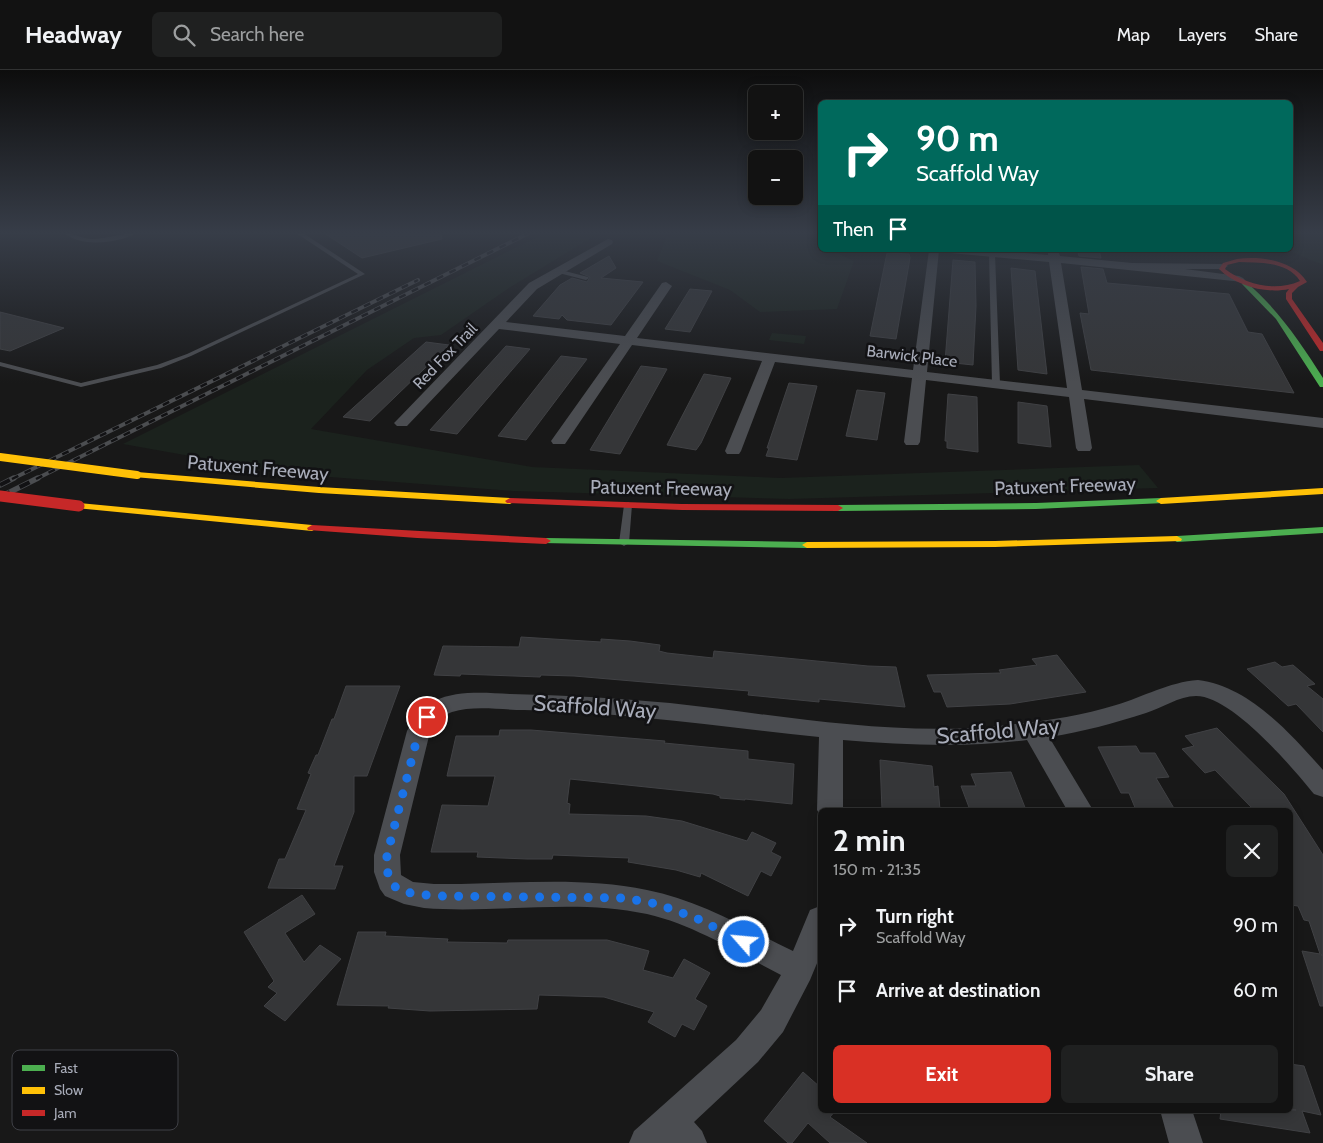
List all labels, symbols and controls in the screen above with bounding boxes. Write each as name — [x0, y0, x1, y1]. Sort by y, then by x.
search box — [152, 12, 502, 57]
text: Headway — [25, 20, 122, 49]
icon: search — [170, 21, 198, 49]
text: Search here — [210, 23, 304, 46]
text: Map — [1117, 24, 1150, 46]
text: Layers — [1178, 24, 1227, 46]
text: Share — [1255, 24, 1298, 46]
map controls — [748, 85, 803, 205]
button: + — [748, 85, 803, 140]
text: 90 m — [916, 117, 999, 160]
icon: right — [833, 120, 898, 185]
button: − — [748, 150, 803, 205]
text: Scaffold Way — [916, 160, 1039, 187]
icon: arrive — [884, 215, 912, 243]
text: Then — [833, 218, 874, 241]
street label: Red Fox Trail — [409, 319, 481, 393]
street label: Barwick Place — [866, 341, 958, 371]
street label: Patuxent Freeway — [186, 450, 330, 486]
street label: Patuxent Freeway — [994, 472, 1137, 500]
street label: Patuxent Freeway — [590, 475, 732, 501]
street label: Scaffold Way — [533, 689, 657, 725]
pin — [406, 696, 448, 738]
icon: arrive — [413, 703, 441, 731]
street label: Scaffold Way — [935, 712, 1061, 750]
text: 2 min — [833, 822, 905, 859]
button: close — [1226, 825, 1278, 877]
text: 150 m · 21:35 — [833, 860, 921, 879]
text: Turn right — [876, 905, 954, 928]
icon: right — [833, 912, 861, 940]
text: 90 m — [1233, 914, 1278, 937]
position arrow — [717, 915, 769, 967]
text: Scaffold Way — [876, 928, 966, 947]
icon: arrive — [833, 977, 861, 1005]
text: Arrive at destination — [876, 979, 1040, 1002]
text: 60 m — [1233, 979, 1278, 1002]
button: Exit — [833, 1045, 1051, 1103]
button: Share — [1061, 1045, 1278, 1103]
legend — [12, 1050, 178, 1130]
text: Fast — [54, 1059, 78, 1077]
text: Slow — [54, 1081, 83, 1099]
text: Jam — [53, 1104, 76, 1122]

